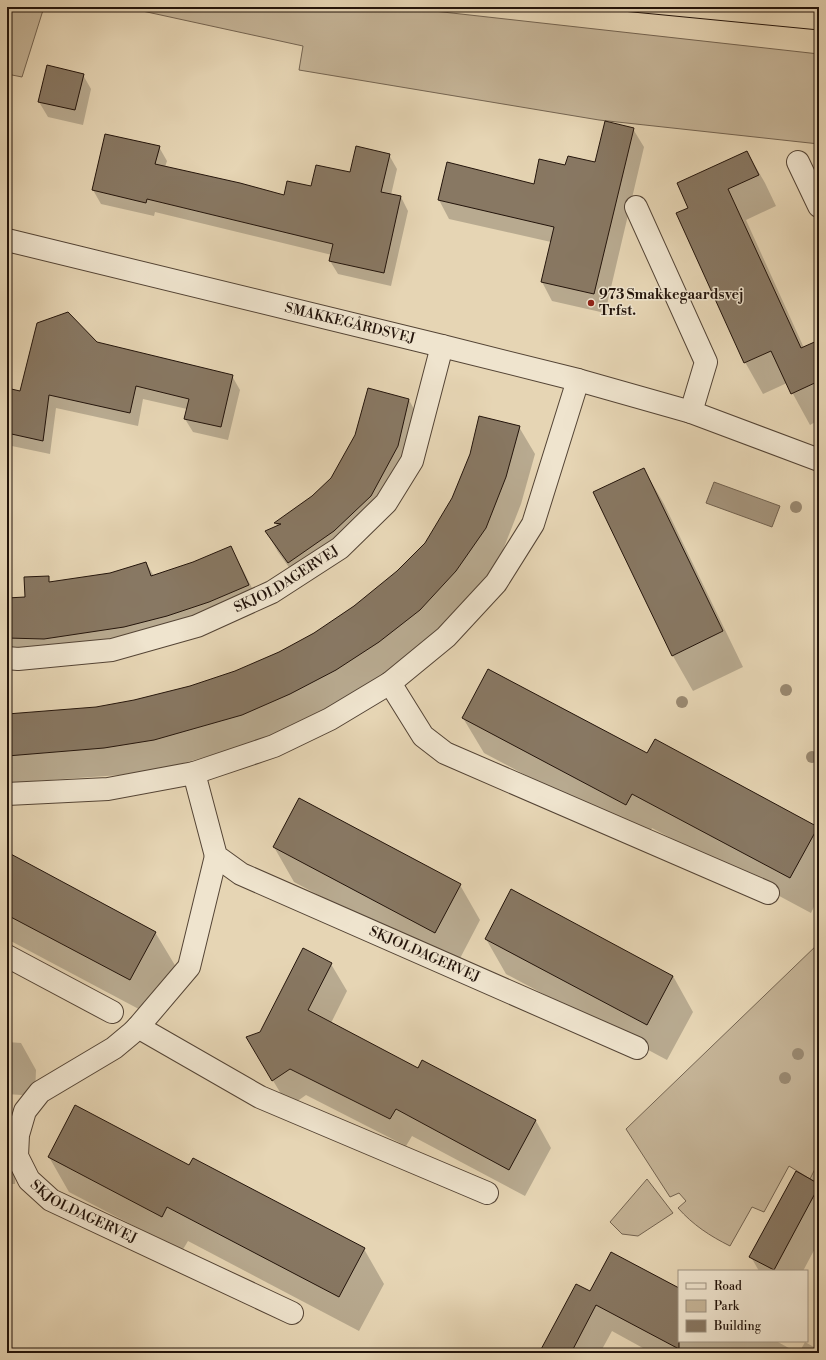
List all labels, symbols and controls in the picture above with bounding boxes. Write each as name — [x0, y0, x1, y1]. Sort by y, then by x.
place label: 973 Smakkegaardsvej Trfst. — [599, 286, 744, 320]
marker: 973 Smakkegaardsvej Trfst. — [586, 298, 596, 308]
street label: SMAKKEGÅRDSVEJ — [283, 299, 417, 348]
street label: SKJOLDAGERVEJ — [231, 542, 343, 617]
street label: SKJOLDAGERVEJ — [366, 922, 483, 987]
street label: SKJOLDAGERVEJ — [26, 1176, 140, 1248]
legend — [678, 1270, 808, 1342]
text: Road — [714, 1279, 742, 1294]
text: Park — [714, 1299, 740, 1314]
text: Building — [713, 1319, 762, 1334]

